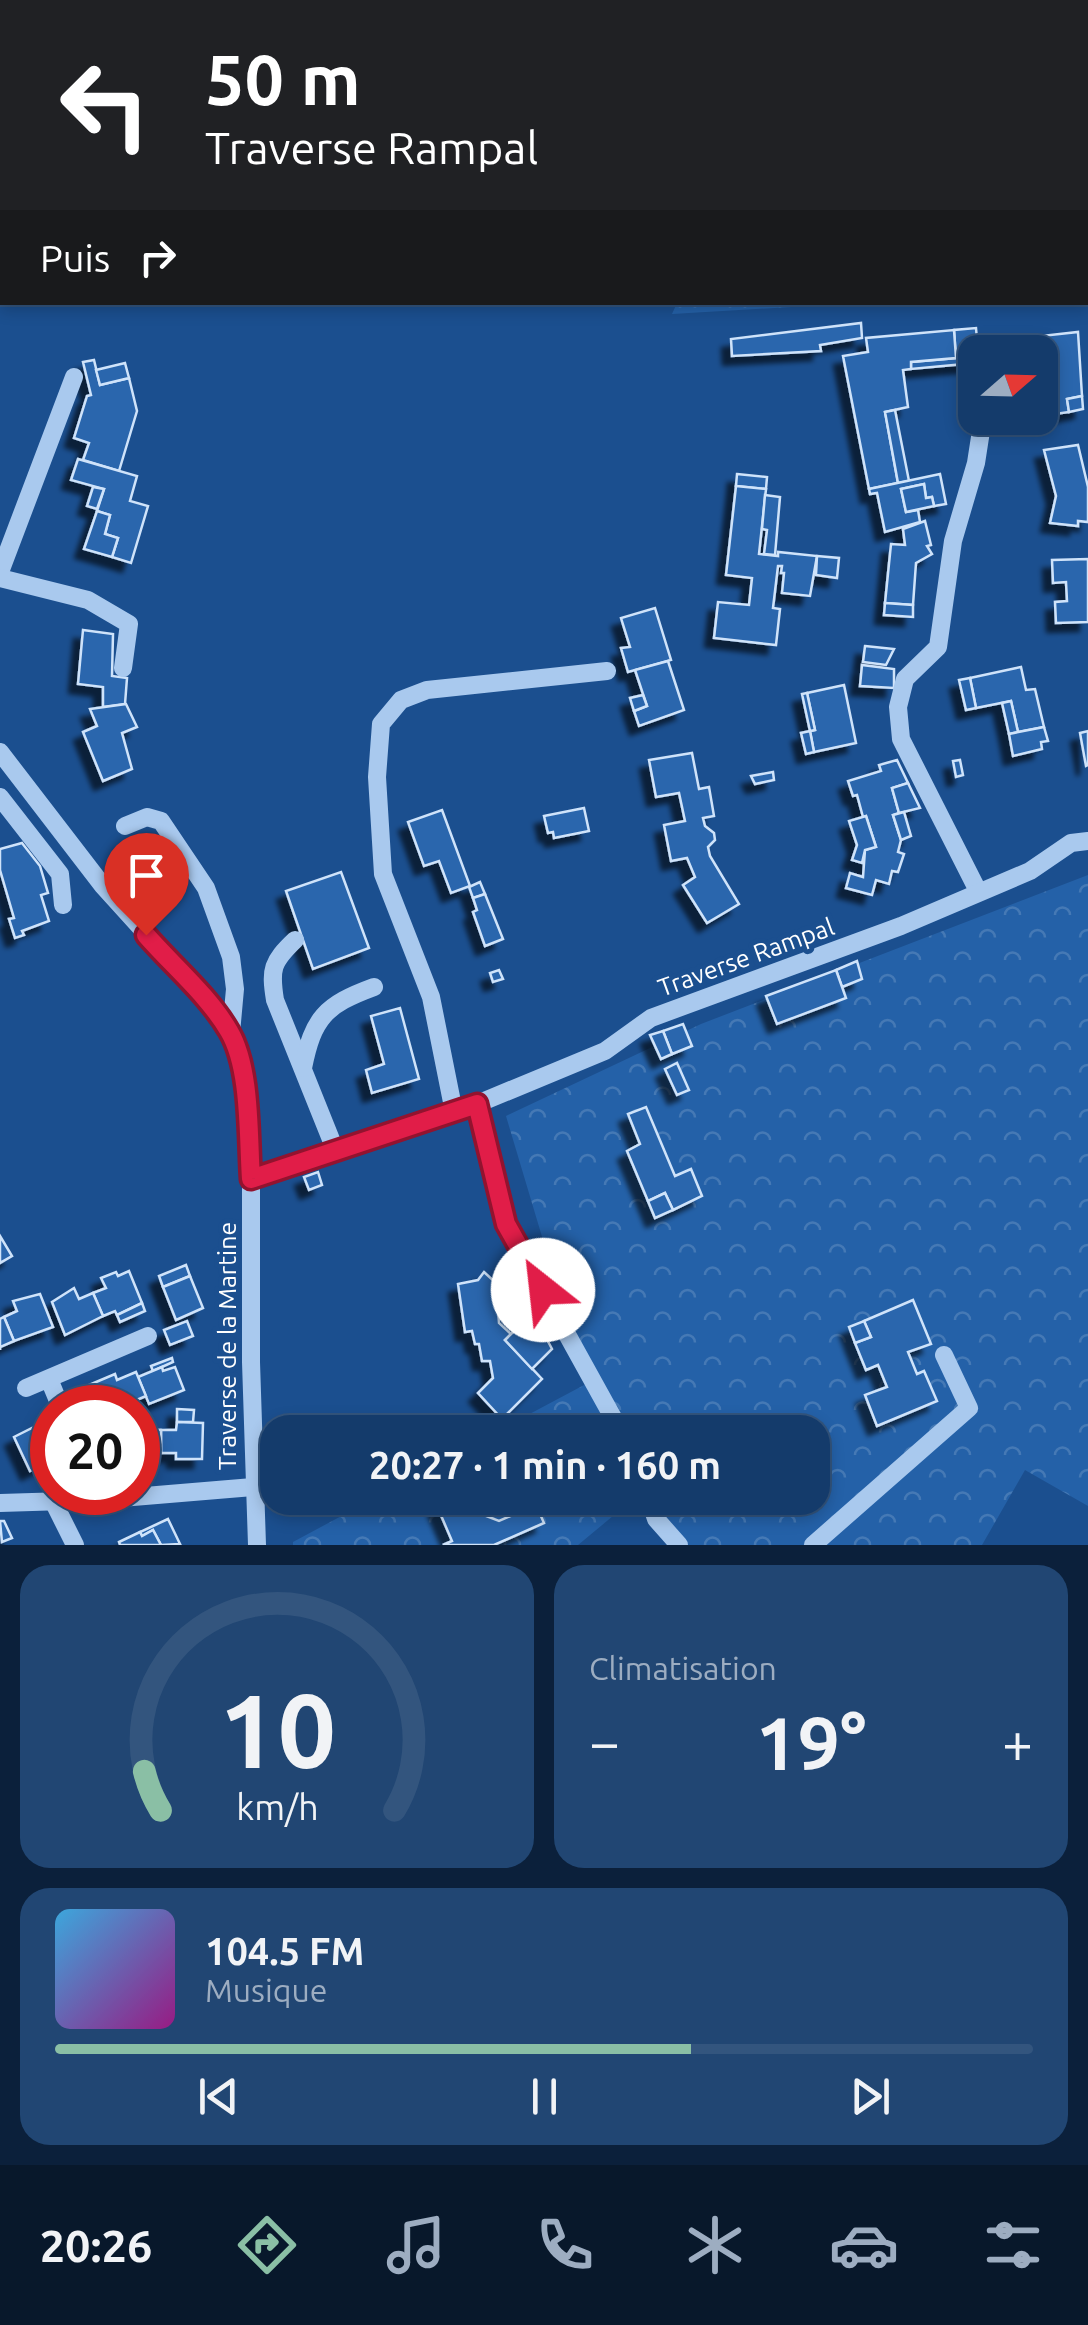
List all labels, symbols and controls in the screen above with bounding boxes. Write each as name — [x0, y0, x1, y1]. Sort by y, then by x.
icon: left — [40, 40, 170, 170]
text: 50 m — [205, 40, 361, 118]
text: Traverse Rampal — [205, 122, 538, 173]
icon: right — [130, 230, 185, 285]
text: Puis — [40, 237, 110, 279]
north arrow — [958, 335, 1058, 435]
map controls — [958, 335, 1058, 435]
pin — [104, 833, 189, 936]
icon: arrive — [119, 848, 174, 903]
street label: Traverse Rampal — [654, 912, 838, 1002]
street label: Traverse de la Martine — [213, 1222, 241, 1470]
position arrow — [491, 1238, 595, 1342]
speed limit sign: 20 — [30, 1385, 160, 1515]
text: 20:27 · 1 min · 160 m — [369, 1444, 721, 1486]
text: Climatisation — [589, 1650, 777, 1686]
text: 10 — [218, 1671, 336, 1788]
text: 19° — [755, 1700, 867, 1784]
text: − — [589, 1711, 620, 1772]
text: + — [1002, 1711, 1033, 1772]
text: km/h — [236, 1787, 318, 1827]
text: 104.5 FM — [205, 1930, 364, 1972]
text: Musique — [205, 1972, 327, 2008]
icon: previous — [191, 2069, 246, 2124]
icon: pause — [517, 2069, 572, 2124]
icon: next — [843, 2069, 898, 2124]
icon: directions — [232, 2210, 302, 2280]
icon: music — [381, 2210, 451, 2280]
icon: phone — [530, 2210, 600, 2280]
icon: climate — [680, 2210, 750, 2280]
icon: car — [829, 2210, 899, 2280]
icon: filters — [978, 2210, 1048, 2280]
text: 20:26 — [40, 2220, 152, 2271]

